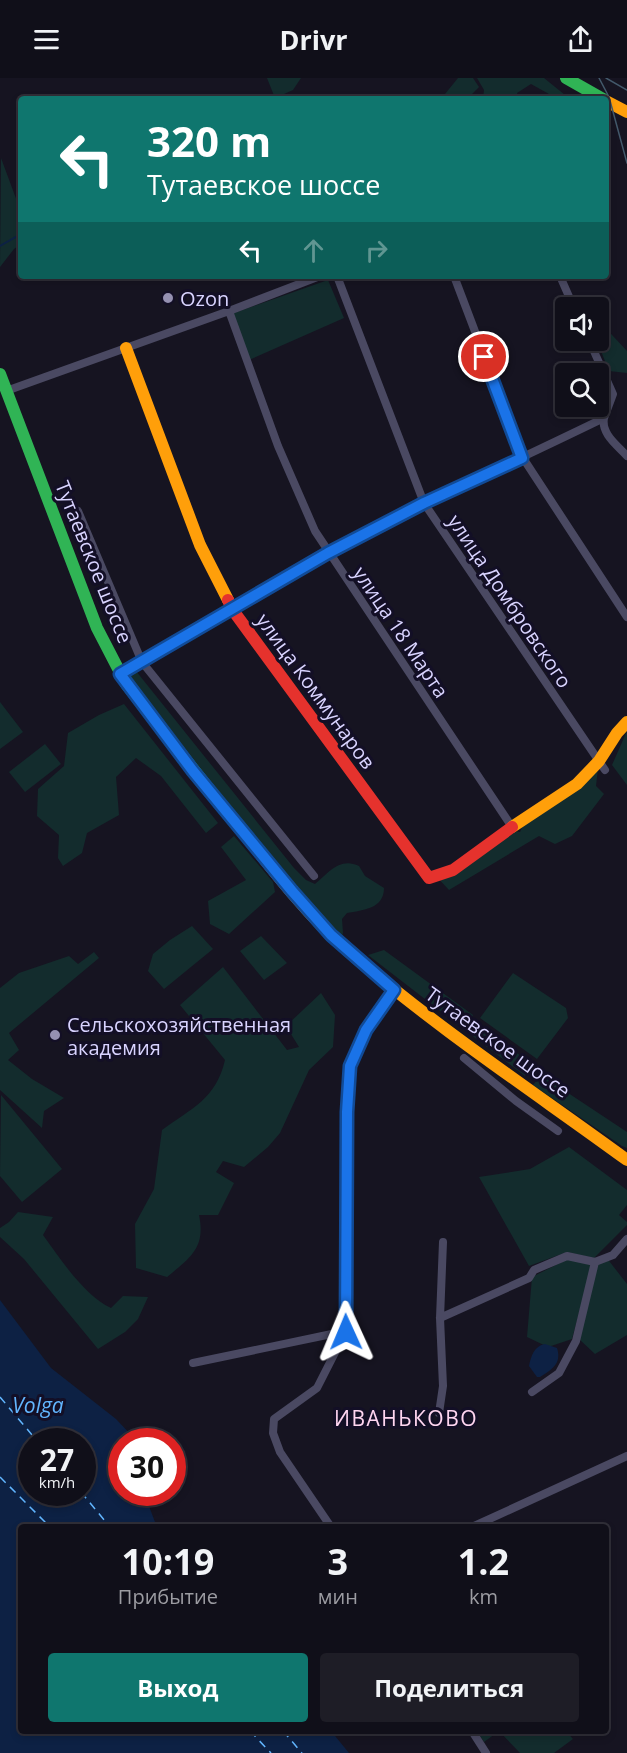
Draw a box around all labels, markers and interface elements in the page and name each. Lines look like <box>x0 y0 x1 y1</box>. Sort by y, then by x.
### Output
text: Drivr <box>279 21 348 58</box>
icon: menu <box>30 23 63 56</box>
icon: share <box>564 23 597 56</box>
text: 320 m <box>147 112 271 169</box>
icon: left <box>48 120 126 198</box>
text: Тутаевское шоссе <box>147 166 380 203</box>
icon: left <box>234 234 267 267</box>
icon: ahead <box>297 234 330 267</box>
icon: right <box>360 234 393 267</box>
place label: Ozon <box>180 285 229 312</box>
marker: Ozon <box>161 291 175 305</box>
map controls <box>555 297 609 417</box>
button: sound <box>555 297 609 351</box>
pin <box>458 331 509 382</box>
icon: arrive <box>467 340 500 373</box>
button: search <box>555 363 609 417</box>
street label: Тутаевское шоссе <box>49 477 139 647</box>
street label: улица Домбровского <box>442 509 578 693</box>
street label: улица 18 Марта <box>347 561 455 703</box>
street label: улица Коммунаров <box>250 608 382 774</box>
street label: Тутаевское шоссе <box>420 980 576 1104</box>
place label: Сельскохозяйственная академия <box>67 1011 291 1061</box>
marker: Сельскохозяйственная академия <box>48 1028 62 1042</box>
position arrow <box>314 1300 378 1364</box>
water label: Volga <box>12 1391 64 1419</box>
district label: ИВАНЬКОВО <box>334 1404 478 1432</box>
speed limit sign: 30 <box>108 1428 186 1506</box>
text: 27 <box>40 1439 74 1480</box>
text: km/h <box>39 1472 75 1492</box>
text: 10:19 <box>122 1537 214 1586</box>
text: 3 <box>328 1537 348 1586</box>
text: 1.2 <box>458 1537 509 1586</box>
text: Прибытие <box>118 1583 218 1610</box>
text: мин <box>318 1583 358 1610</box>
text: km <box>469 1583 498 1610</box>
button: Выход <box>48 1653 308 1722</box>
button: Поделиться <box>320 1653 579 1722</box>

